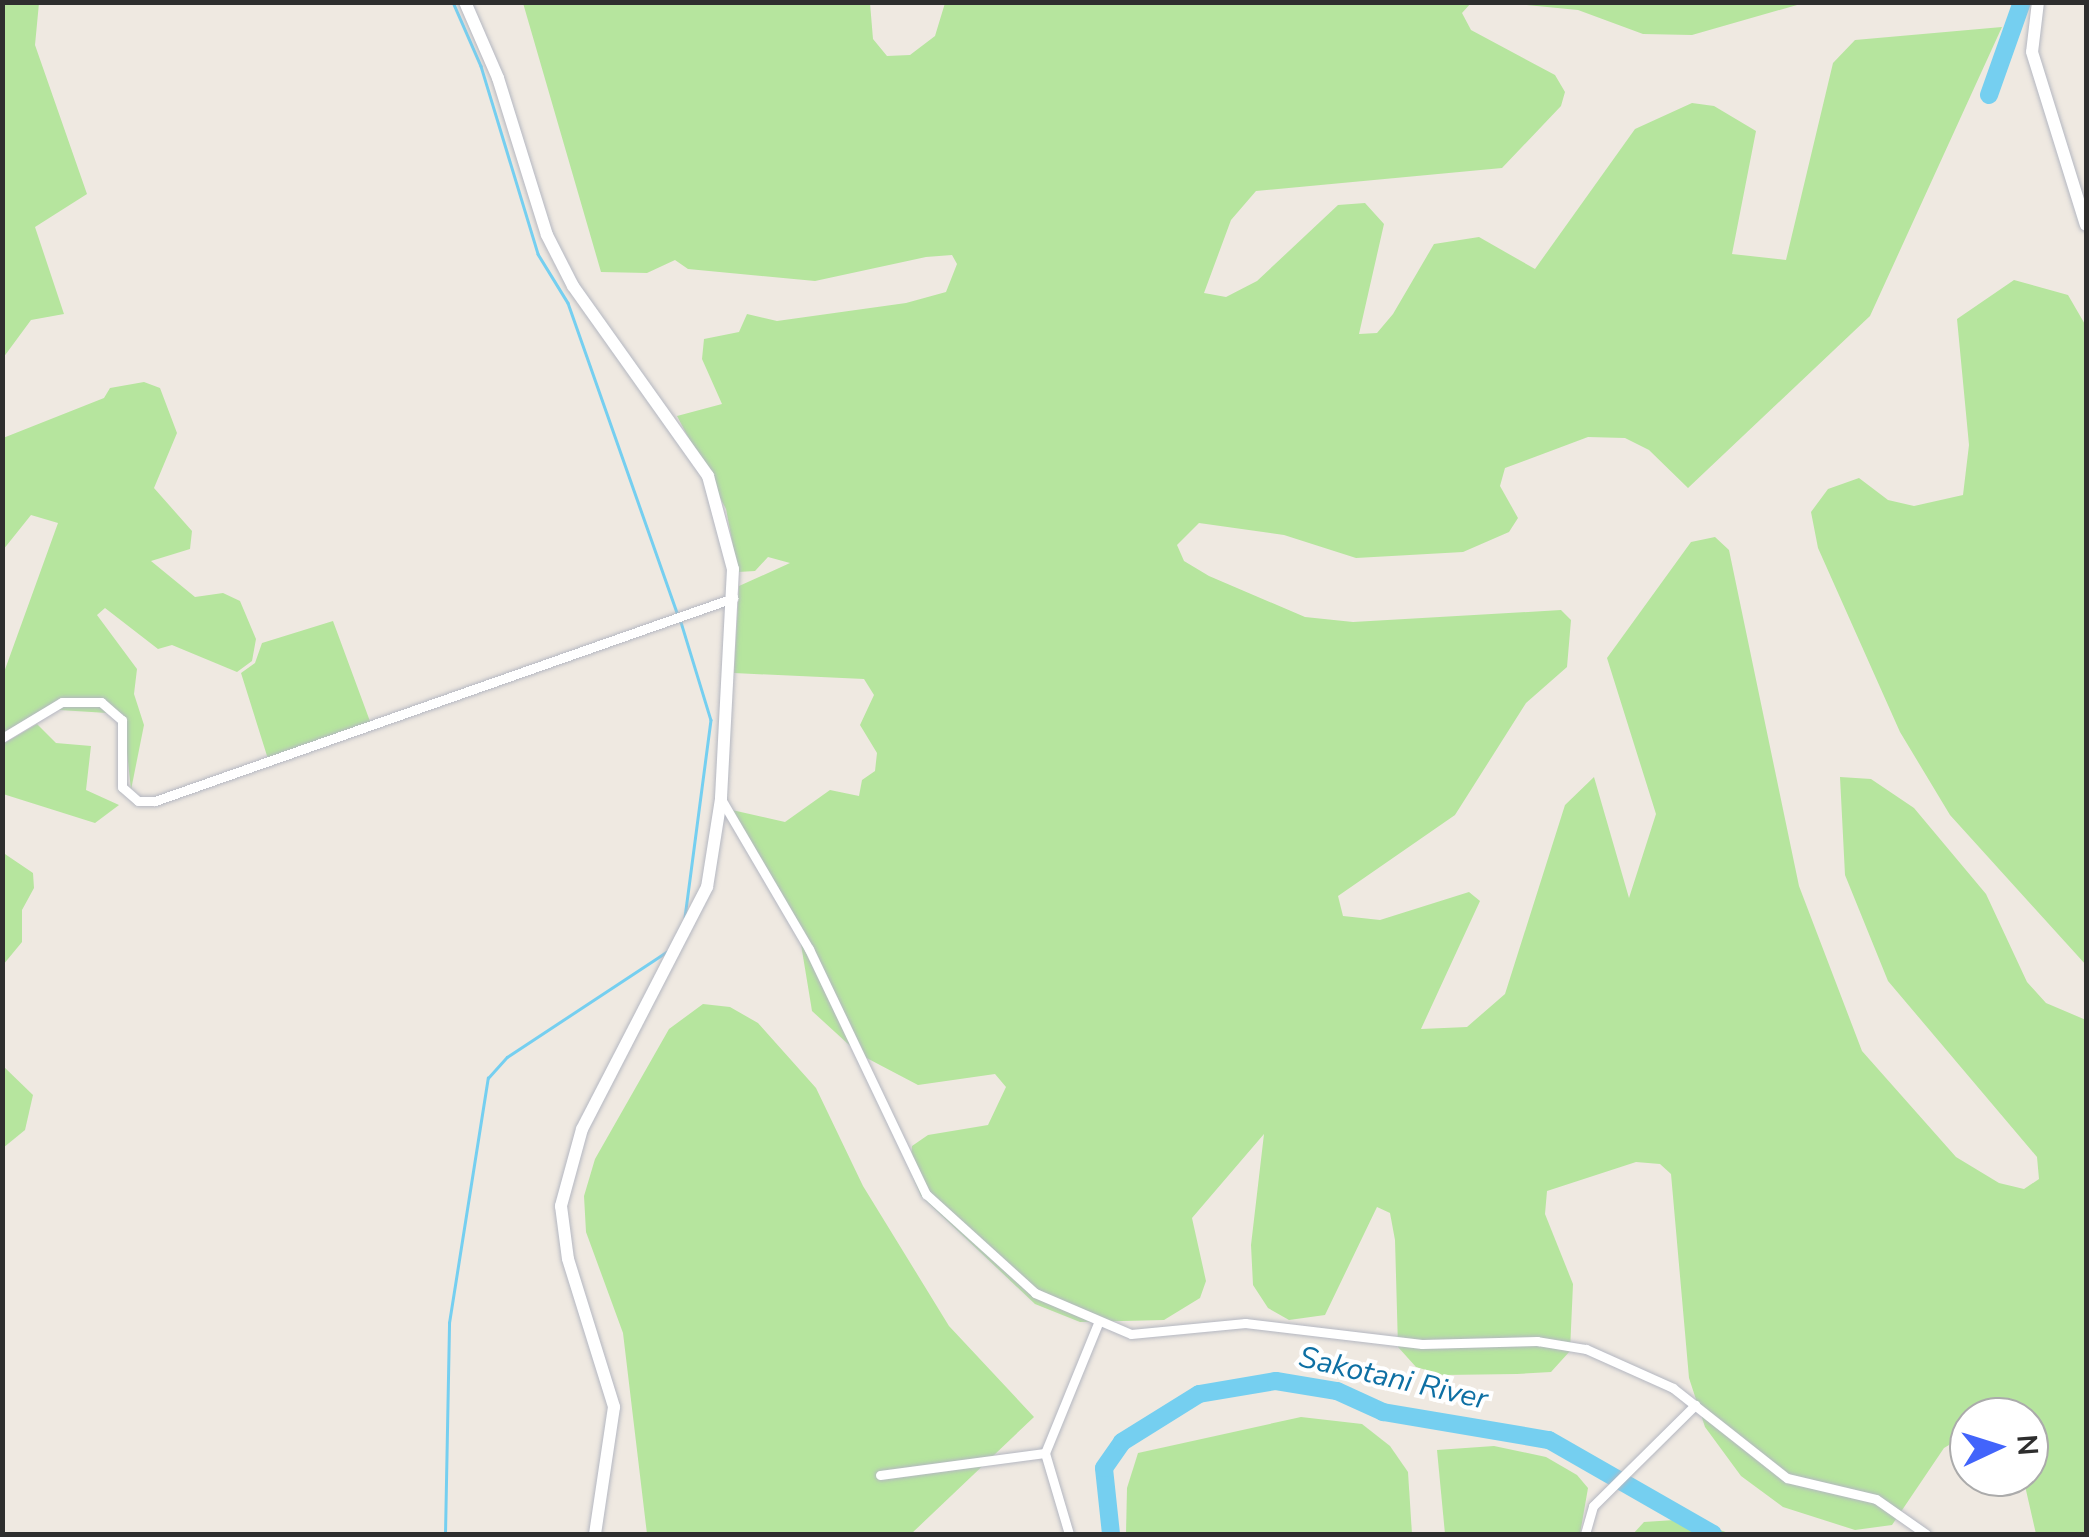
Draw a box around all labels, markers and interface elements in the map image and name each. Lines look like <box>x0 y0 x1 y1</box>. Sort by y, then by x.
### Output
water label: Sakotani River <box>1295 1340 1491 1418</box>
north arrow <box>1949 1397 2049 1497</box>
text: N <box>2007 1433 2047 1457</box>

